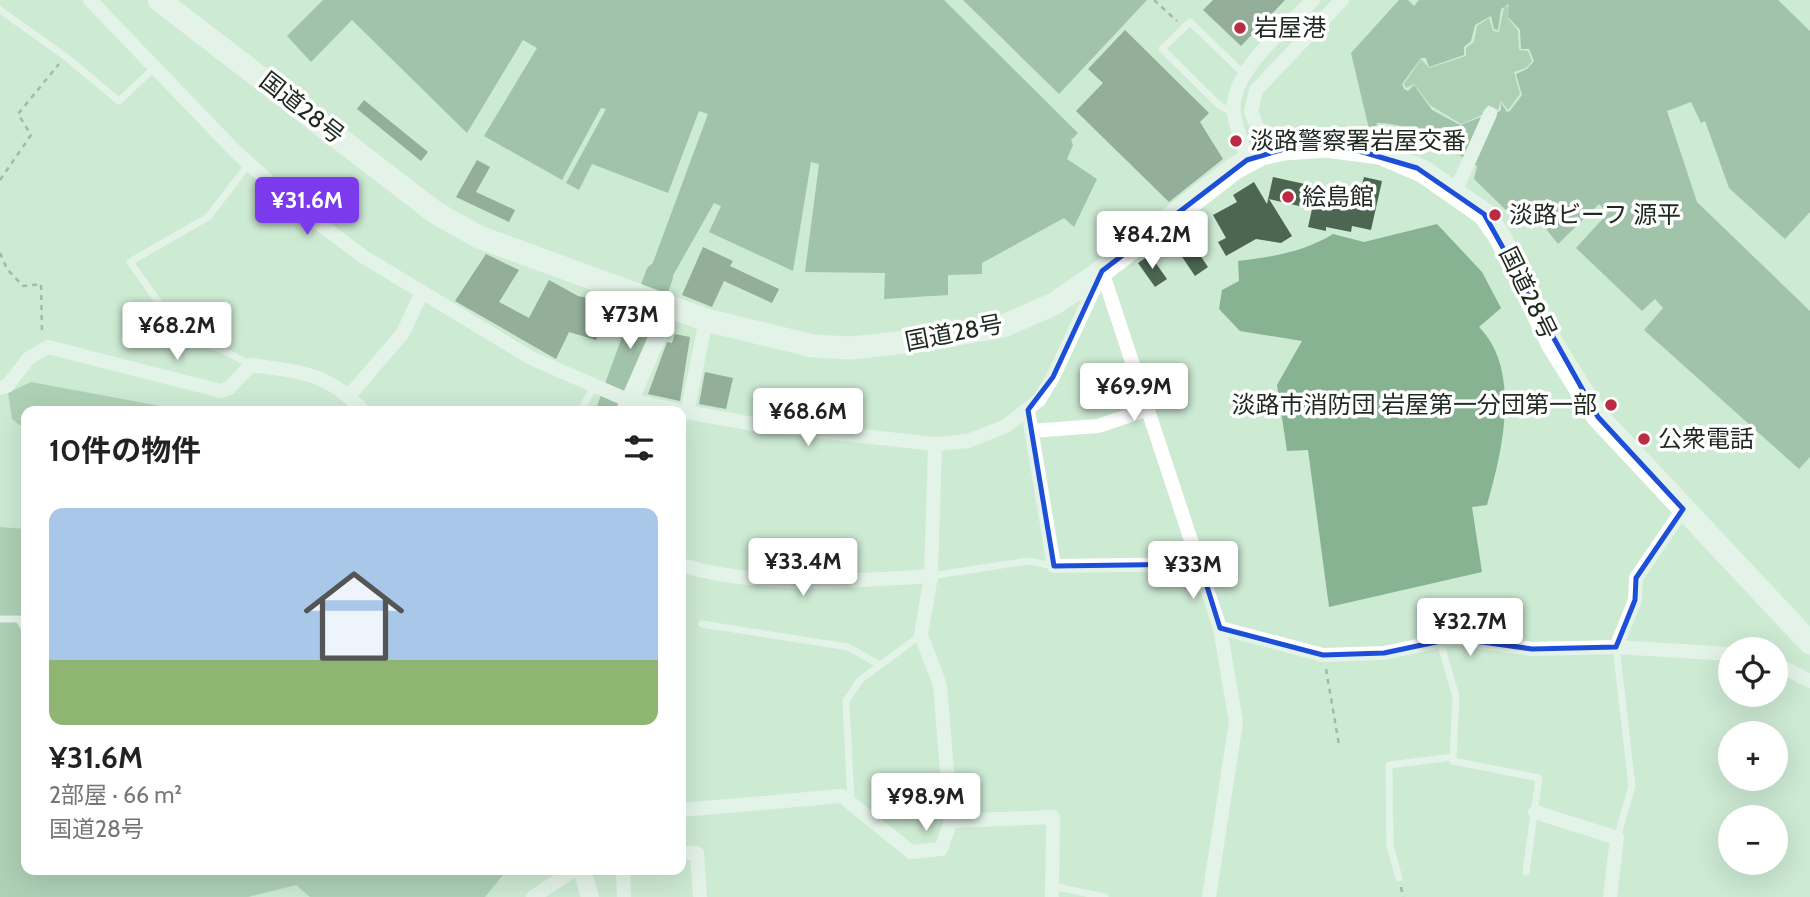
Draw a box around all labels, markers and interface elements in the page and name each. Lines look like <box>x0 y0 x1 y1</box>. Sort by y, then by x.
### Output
place label: 岩屋港 <box>1254 13 1326 42</box>
marker: 岩屋港 <box>1232 20 1248 36</box>
street label: 国道28号 <box>254 66 350 150</box>
place label: 淡路警察署岩屋交番 <box>1250 126 1466 155</box>
marker: 淡路警察署岩屋交番 <box>1228 133 1244 149</box>
pin: ¥31.6M <box>250 177 364 237</box>
place label: 絵島館 <box>1302 182 1374 211</box>
text: ¥31.6M <box>271 186 343 214</box>
marker: 絵島館 <box>1280 189 1296 205</box>
place label: 淡路ビーフ 源平 <box>1509 200 1681 229</box>
marker: 淡路ビーフ 源平 <box>1487 207 1503 223</box>
pin: ¥84.2M <box>1095 212 1209 271</box>
text: ¥84.2M <box>1113 220 1191 248</box>
street label: 国道28号 <box>1494 242 1563 344</box>
pin: ¥73M <box>589 292 671 351</box>
text: ¥73M <box>601 300 659 328</box>
pin: ¥68.2M <box>120 302 234 362</box>
street label: 国道28号 <box>902 309 1005 356</box>
text: ¥68.2M <box>138 311 216 339</box>
pin: ¥69.9M <box>1077 364 1191 423</box>
text: ¥69.9M <box>1096 372 1172 400</box>
pin: ¥68.6M <box>751 388 865 448</box>
place label: 淡路市消防団 岩屋第一分団第一部 <box>1232 390 1597 419</box>
text: ¥68.6M <box>769 397 847 425</box>
marker: 淡路市消防団 岩屋第一分団第一部 <box>1603 397 1619 413</box>
place label: 公衆電話 <box>1658 424 1754 453</box>
icon: filters <box>620 429 658 467</box>
marker: 公衆電話 <box>1636 431 1652 447</box>
text: 10件の物件 <box>49 432 201 469</box>
pin: ¥33.4M <box>746 538 860 598</box>
pin: ¥33M <box>1152 542 1234 601</box>
text: ¥33.4M <box>764 547 842 575</box>
text: ¥33M <box>1164 550 1222 578</box>
icon: home <box>291 553 417 679</box>
pin: ¥32.7M <box>1413 598 1527 658</box>
text: ¥32.7M <box>1433 607 1507 635</box>
map controls <box>1718 637 1788 875</box>
button: locate <box>1718 637 1788 707</box>
button: + <box>1718 721 1788 791</box>
text: ¥31.6M <box>49 739 143 776</box>
pin: ¥98.9M <box>869 774 983 833</box>
text: 2部屋 · 66 m² <box>49 781 182 809</box>
text: ¥98.9M <box>887 782 965 810</box>
button: − <box>1718 805 1788 875</box>
text: 国道28号 <box>49 815 144 843</box>

